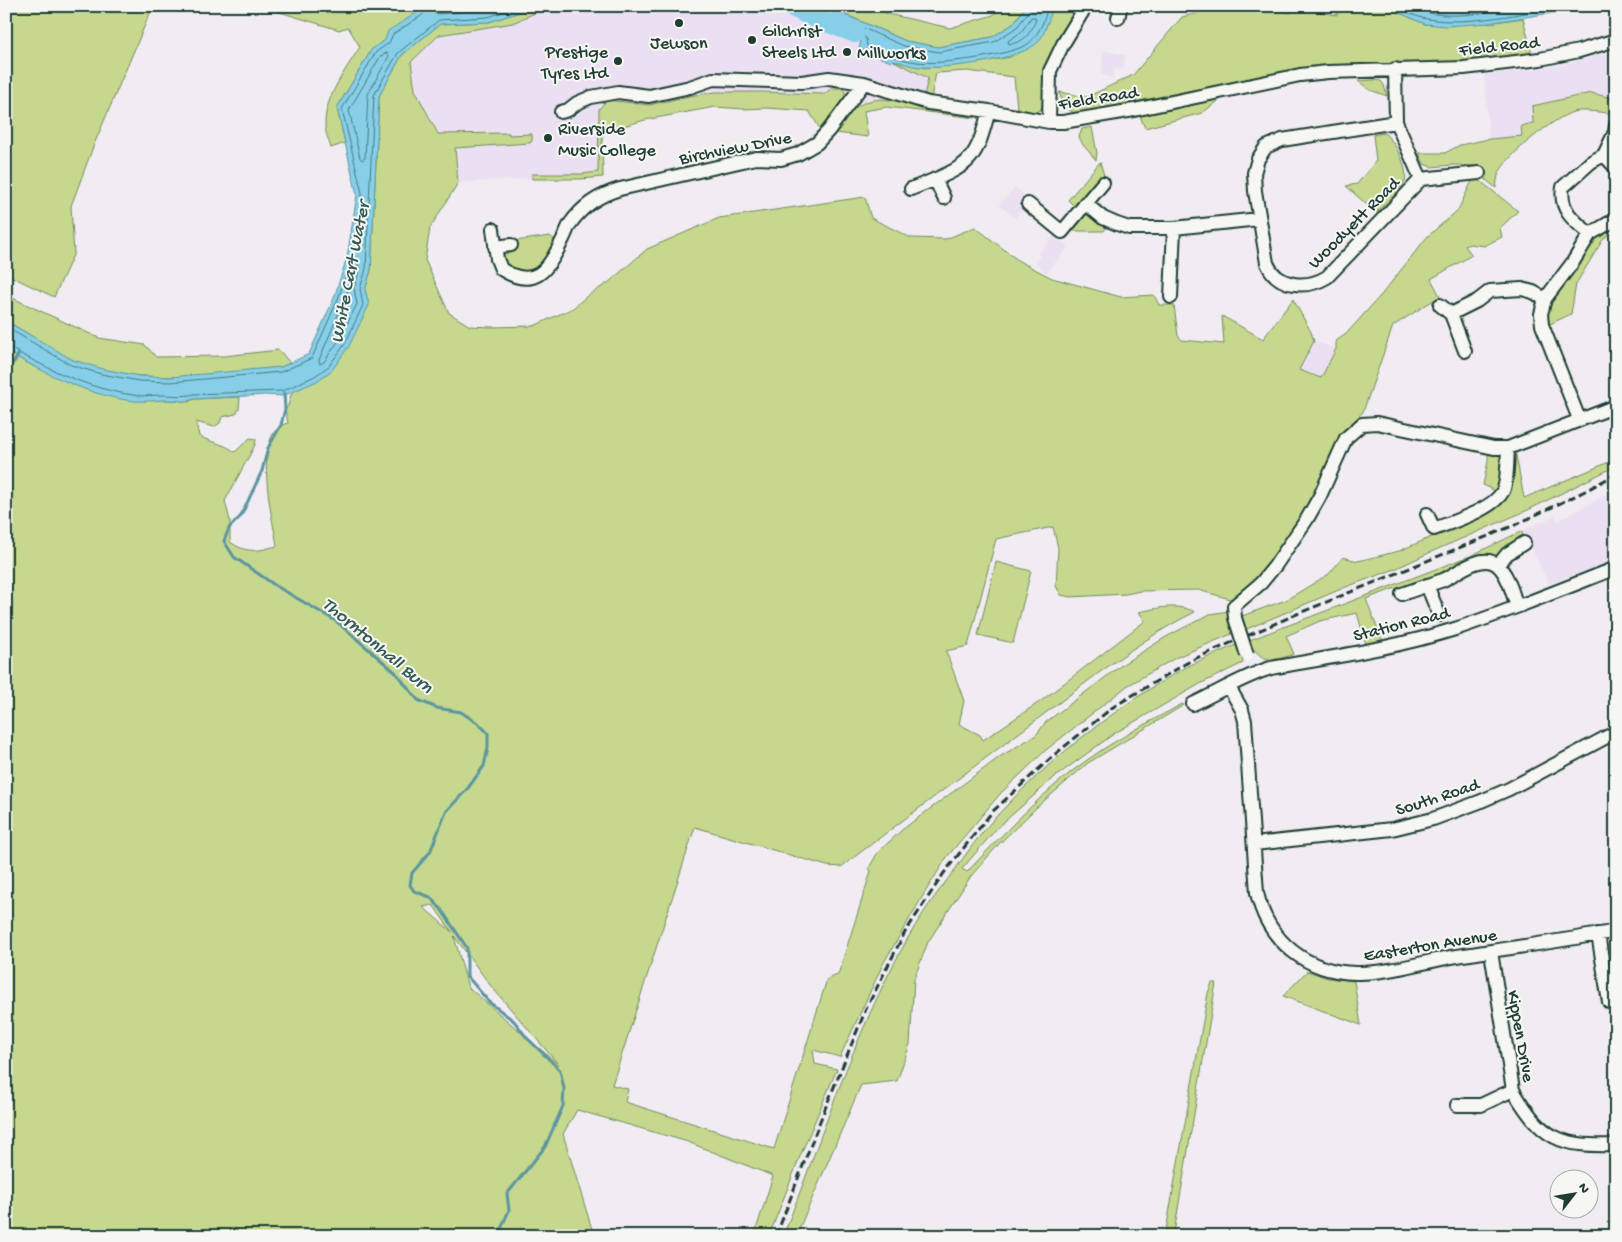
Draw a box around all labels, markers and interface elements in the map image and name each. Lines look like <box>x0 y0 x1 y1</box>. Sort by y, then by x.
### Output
marker: Jewson <box>673 17 685 29</box>
place label: Gilchrist Steels Ltd <box>762 22 837 64</box>
street label: Field Road <box>1457 33 1542 62</box>
place label: Jewson <box>650 34 708 55</box>
marker: Gilchrist Steels Ltd <box>746 34 758 46</box>
place label: Prestige Tyres Ltd <box>540 43 609 85</box>
place label: Millworks <box>857 44 927 65</box>
marker: Millworks <box>841 46 853 58</box>
marker: Prestige Tyres Ltd <box>612 55 624 67</box>
street label: Field Road <box>1056 83 1141 116</box>
place label: Riverside Music College <box>558 120 656 162</box>
street label: Birchview Drive <box>677 128 794 171</box>
marker: Riverside Music College <box>542 132 554 144</box>
street label: Woodyett Road <box>1305 173 1406 274</box>
water label: White Cart Water <box>326 196 377 345</box>
water label: Thorntonhall Burn <box>317 594 438 700</box>
street label: Station Road <box>1351 603 1453 648</box>
street label: South Road <box>1393 775 1484 822</box>
street label: Easterton Avenue <box>1362 925 1499 967</box>
street label: Kippen Drive <box>1501 989 1538 1085</box>
north arrow <box>1550 1170 1600 1220</box>
text: N <box>1573 1180 1593 1197</box>

